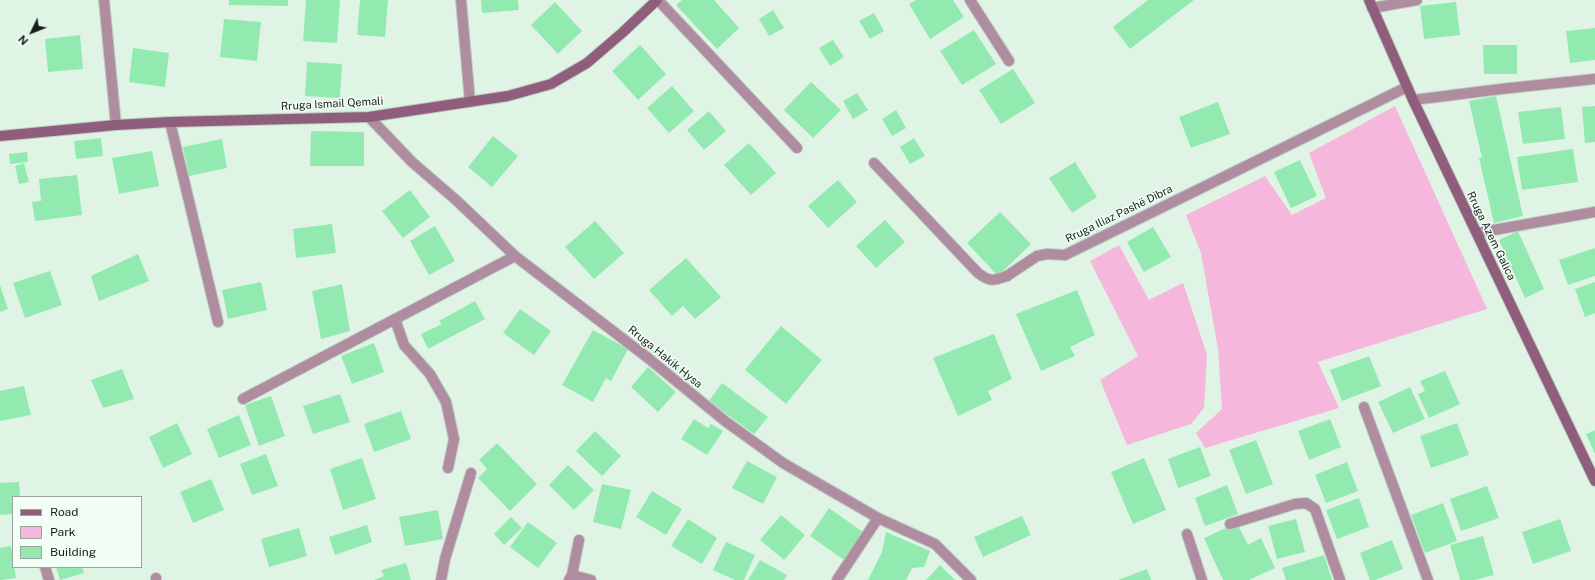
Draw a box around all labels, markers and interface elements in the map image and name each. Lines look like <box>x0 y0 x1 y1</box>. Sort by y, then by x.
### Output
north arrow <box>12 12 52 52</box>
text: N <box>16 33 31 47</box>
street label: Rruga Ismail Qemali <box>280 95 384 113</box>
street label: Rruga Iliaz Pashë Dibra <box>1063 182 1175 246</box>
street label: Rruga Azem Galica <box>1464 189 1518 283</box>
street label: Rruga Hakik Hysa <box>625 323 705 391</box>
legend <box>12 496 142 568</box>
text: Road <box>50 505 78 519</box>
text: Park <box>50 525 76 539</box>
text: Building <box>50 545 96 559</box>

